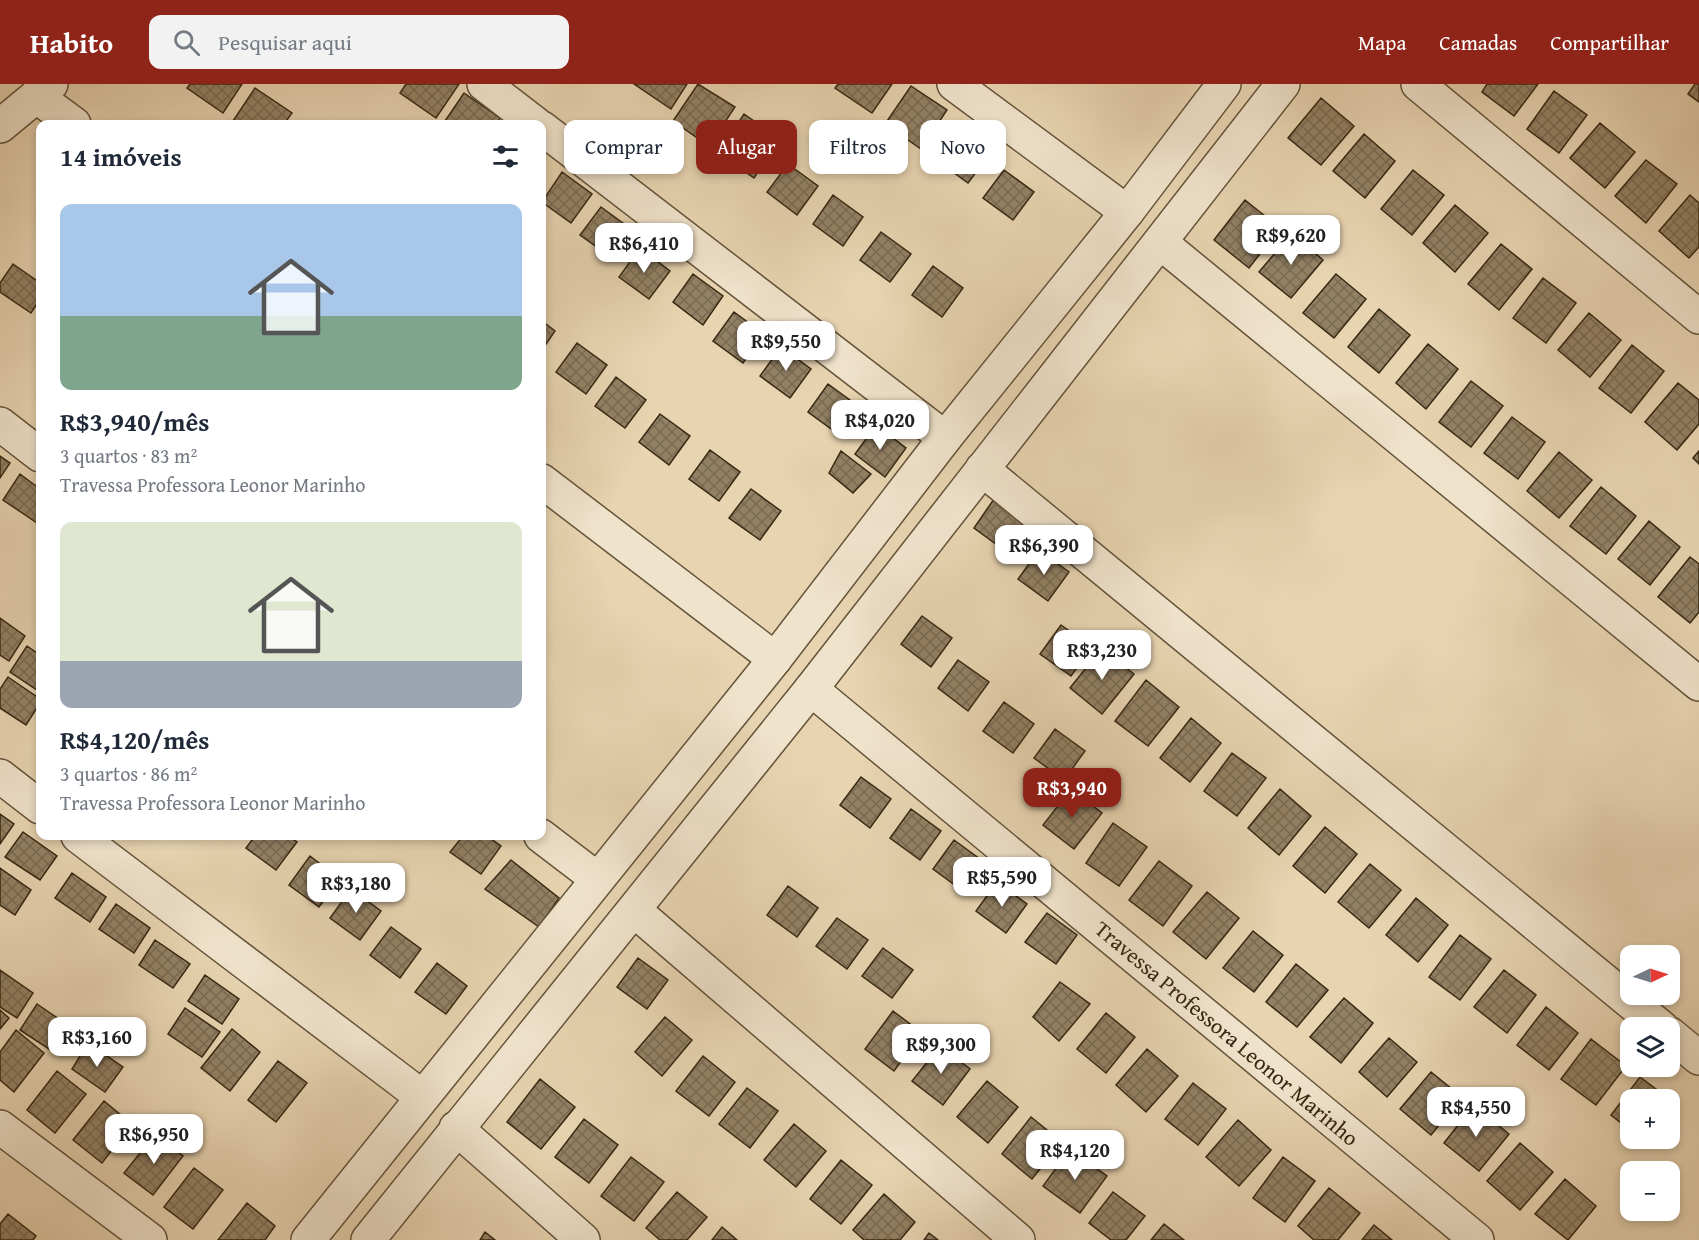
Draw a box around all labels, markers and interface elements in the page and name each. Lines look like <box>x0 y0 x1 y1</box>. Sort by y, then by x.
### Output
search box <box>149 15 569 69</box>
text: Habito <box>30 22 113 63</box>
icon: search <box>170 26 203 59</box>
text: Pesquisar aqui <box>218 26 352 58</box>
text: Mapa <box>1358 27 1406 58</box>
text: Camadas <box>1439 27 1517 58</box>
text: Compartilhar <box>1550 27 1669 58</box>
chip: Comprar <box>564 120 684 174</box>
chip: Alugar <box>696 120 797 174</box>
chip: Filtros <box>809 120 908 174</box>
chip: Novo <box>920 120 1006 174</box>
text: 14 imóveis <box>60 137 182 176</box>
icon: filters <box>489 140 522 173</box>
pin: R$9,620 <box>1236 215 1346 266</box>
text: R$9,620 <box>1256 220 1326 249</box>
pin: R$6,410 <box>589 223 699 274</box>
text: R$6,410 <box>609 228 679 257</box>
icon: home <box>237 243 345 351</box>
pin: R$9,550 <box>731 321 841 372</box>
text: R$9,550 <box>751 326 821 355</box>
pin: R$4,020 <box>825 400 935 451</box>
text: R$3,940/mês <box>60 402 209 441</box>
text: R$4,020 <box>845 405 915 434</box>
text: 3 quartos · 83 m² <box>60 441 197 470</box>
text: Travessa Professora Leonor Marinho <box>60 470 366 499</box>
pin: R$6,390 <box>989 525 1099 576</box>
text: R$6,390 <box>1009 530 1079 559</box>
icon: home <box>237 561 345 669</box>
pin: R$3,230 <box>1047 630 1157 681</box>
text: R$3,230 <box>1067 635 1137 664</box>
text: R$4,120/mês <box>60 720 209 759</box>
text: 3 quartos · 86 m² <box>60 759 197 788</box>
pin: R$3,940 <box>1017 768 1127 819</box>
text: R$3,940 <box>1037 773 1107 802</box>
text: Travessa Professora Leonor Marinho <box>60 788 366 817</box>
pin: R$5,590 <box>947 857 1057 908</box>
text: R$5,590 <box>967 862 1037 891</box>
pin: R$3,180 <box>301 863 411 914</box>
text: R$3,180 <box>321 868 391 897</box>
street label: Travessa Professora Leonor Marinho <box>1088 913 1366 1153</box>
north arrow <box>1620 945 1680 1005</box>
map controls <box>1620 945 1680 1221</box>
pin: R$3,160 <box>42 1017 152 1068</box>
button: layers <box>1620 1017 1680 1077</box>
text: R$3,160 <box>62 1022 132 1051</box>
pin: R$9,300 <box>886 1024 996 1075</box>
text: R$9,300 <box>906 1029 976 1058</box>
pin: R$4,550 <box>1421 1087 1531 1138</box>
button: + <box>1620 1089 1680 1149</box>
text: R$4,550 <box>1441 1092 1511 1121</box>
pin: R$6,950 <box>99 1114 209 1165</box>
text: R$6,950 <box>119 1119 189 1148</box>
pin: R$4,120 <box>1020 1130 1130 1181</box>
text: R$4,120 <box>1040 1135 1110 1164</box>
button: − <box>1620 1161 1680 1221</box>

